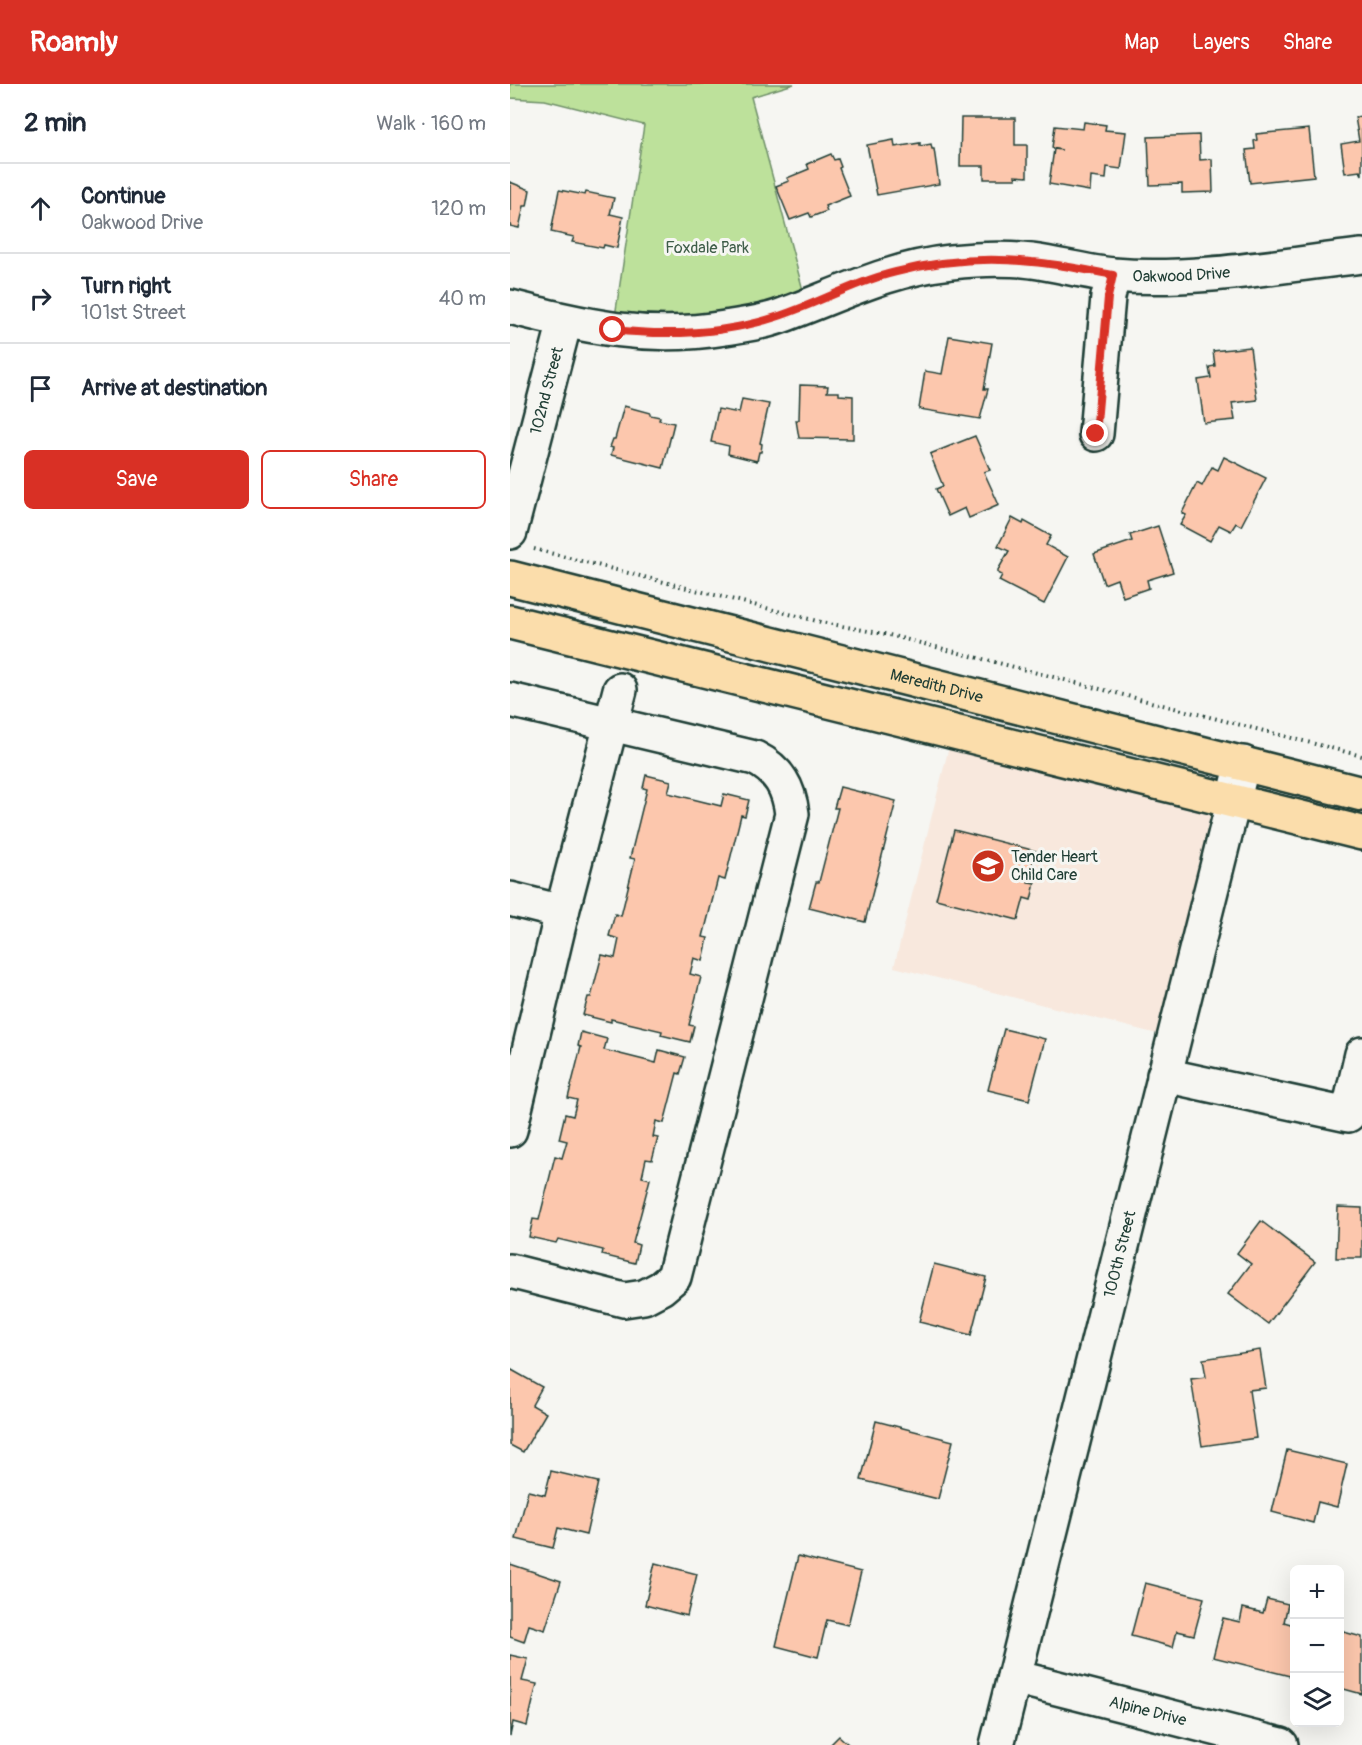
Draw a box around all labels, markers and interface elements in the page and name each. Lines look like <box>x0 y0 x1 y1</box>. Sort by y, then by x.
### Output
text: Roamly <box>30 25 118 60</box>
text: Map <box>1124 29 1159 56</box>
text: Layers <box>1192 29 1250 56</box>
text: Share <box>1283 29 1332 56</box>
text: 2 min <box>24 107 86 139</box>
text: Walk · 160 m <box>376 111 486 136</box>
text: Continue <box>81 182 165 210</box>
icon: ahead <box>24 192 57 225</box>
text: 120 m <box>431 196 486 221</box>
text: Oakwood Drive <box>81 210 203 235</box>
park label: Foxdale Park <box>665 238 749 258</box>
street label: Oakwood Drive <box>1132 262 1231 287</box>
text: Turn right <box>81 272 171 300</box>
icon: right <box>24 282 57 315</box>
text: 40 m <box>439 286 486 311</box>
text: 101st Street <box>81 300 186 325</box>
route start <box>599 316 625 342</box>
street label: 102nd Street <box>526 344 568 437</box>
icon: arrive <box>24 372 57 405</box>
text: Arrive at destination <box>81 374 267 402</box>
route end <box>1082 420 1108 446</box>
button: Save <box>24 450 249 509</box>
button: Share <box>261 450 486 509</box>
street label: Meredith Drive <box>888 665 985 708</box>
place label: Tender Heart Child Care <box>1011 847 1098 885</box>
school or university icon: Tender Heart Child Care <box>970 848 1006 884</box>
street label: 100th Street <box>1099 1208 1141 1300</box>
map controls <box>1290 1565 1344 1727</box>
button: + <box>1290 1565 1344 1619</box>
button: − <box>1290 1619 1344 1673</box>
button: layers <box>1290 1673 1344 1727</box>
street label: Alpine Drive <box>1107 1692 1189 1731</box>

